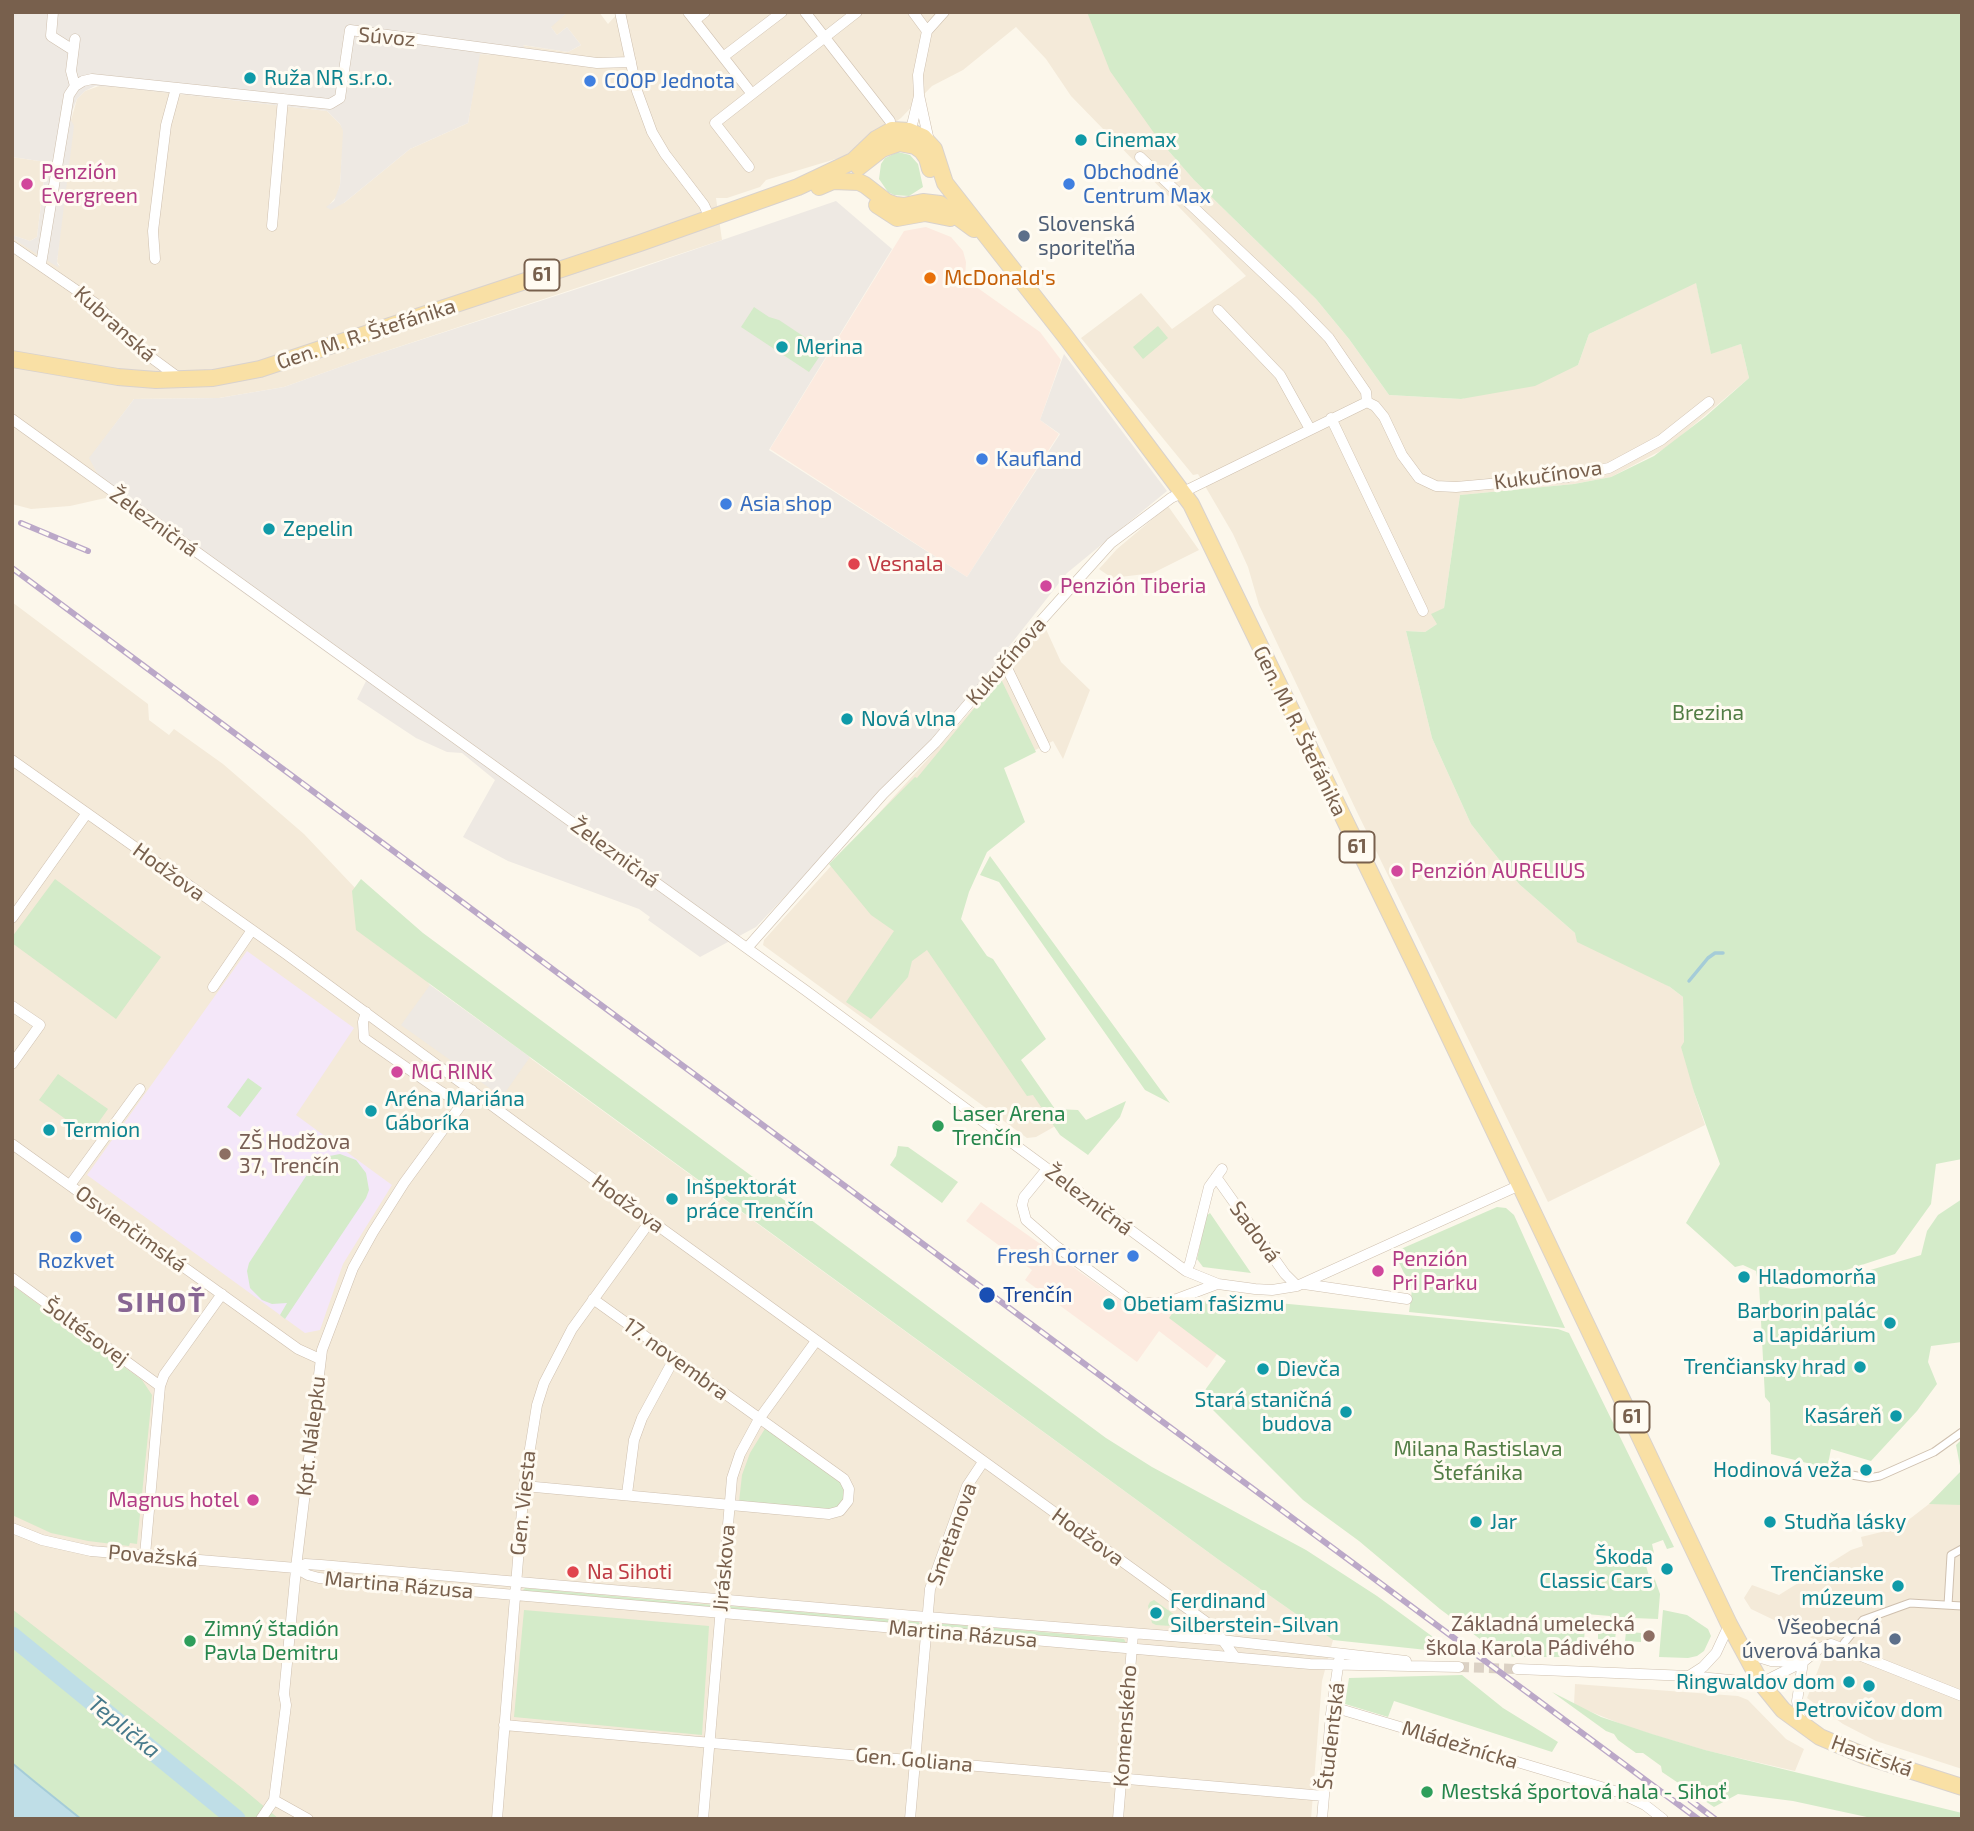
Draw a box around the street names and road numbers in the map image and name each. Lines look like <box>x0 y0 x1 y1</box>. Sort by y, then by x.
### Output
street label: Súvoz <box>357 22 417 52</box>
road number: 61 <box>524 260 560 290</box>
street label: Kubranská <box>69 281 161 367</box>
street label: Gen. M. R. Štefánika <box>273 293 459 375</box>
street label: Kukučínova <box>1492 455 1604 495</box>
street label: Železničná <box>105 482 203 562</box>
street label: Kukučínova <box>961 612 1051 710</box>
street label: Gen. M. R. Štefánika <box>1248 642 1352 820</box>
street label: Železničná <box>566 813 664 893</box>
road number: 61 <box>1340 832 1374 862</box>
street label: Hodžova <box>128 837 210 907</box>
street label: Železničná <box>1040 1159 1138 1241</box>
street label: Hodžova <box>587 1169 669 1239</box>
street label: Osvienčimská <box>71 1180 191 1278</box>
street label: Sadová <box>1224 1196 1286 1268</box>
street label: Šoltésovej <box>39 1293 133 1371</box>
street label: 17. novembra <box>618 1312 734 1406</box>
street label: Kpt. Nálepku <box>291 1375 331 1497</box>
road number: 61 <box>1614 1401 1650 1432</box>
street label: Gen. Viesta <box>505 1449 541 1557</box>
street label: Smetanova <box>922 1479 982 1589</box>
street label: Hodžova <box>1047 1502 1129 1572</box>
street label: Jiráskova <box>708 1523 740 1613</box>
street label: Považská <box>107 1540 199 1572</box>
street label: Martina Rázusa <box>323 1566 475 1604</box>
street label: Martina Rázusa <box>887 1615 1039 1653</box>
street label: Komenského <box>1108 1664 1142 1788</box>
street label: Študentská <box>1312 1681 1350 1791</box>
street label: Mládežnícka <box>1399 1715 1521 1775</box>
street label: Hasičská <box>1828 1730 1916 1782</box>
street label: Gen. Goliana <box>854 1742 974 1778</box>

